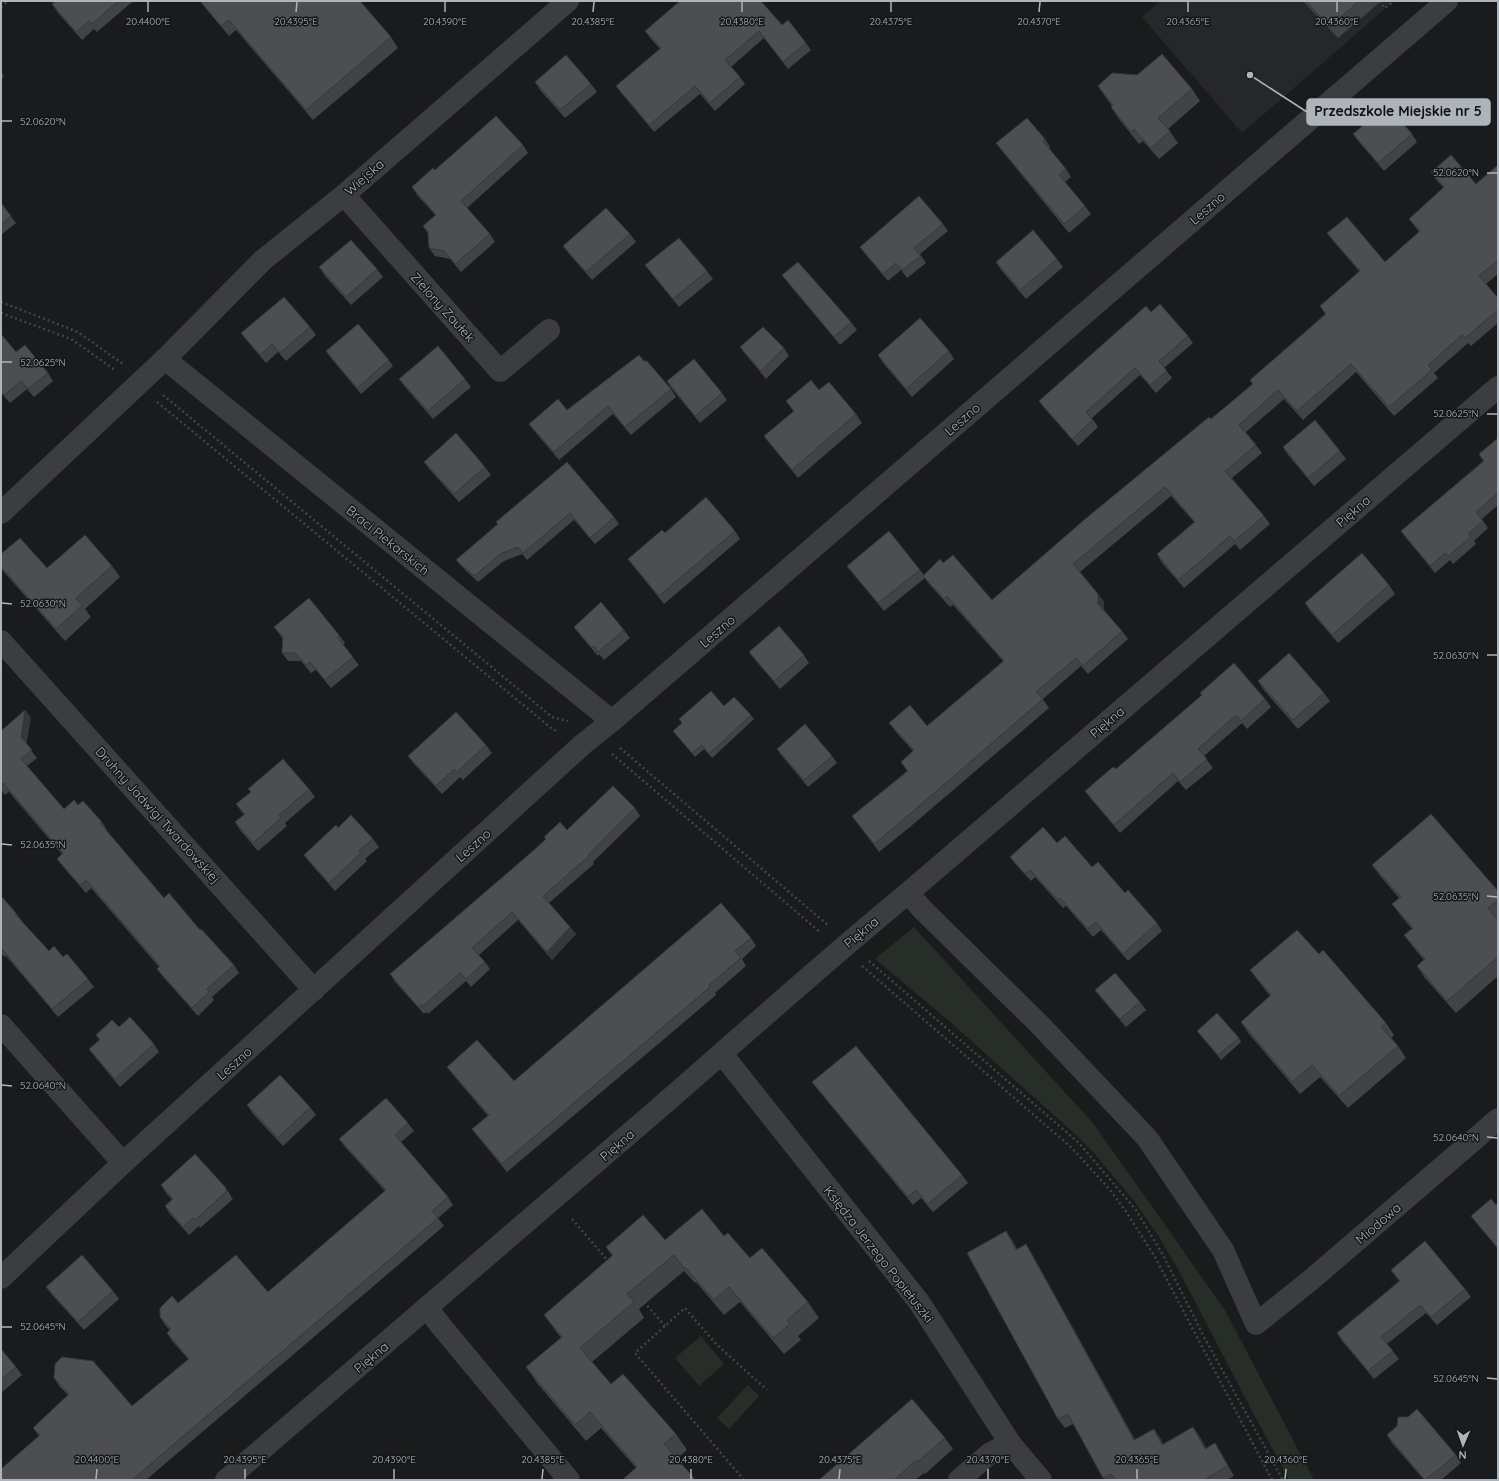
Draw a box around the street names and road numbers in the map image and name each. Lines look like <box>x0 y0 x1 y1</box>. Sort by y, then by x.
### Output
street label: Wiejska <box>341 156 387 198</box>
street label: Leszno <box>1186 188 1228 228</box>
street label: Zielony Zaułek <box>407 269 479 345</box>
street label: Leszno <box>941 399 983 439</box>
street label: Piękna <box>1333 492 1373 530</box>
street label: Braci Piekarskich <box>343 502 433 578</box>
street label: Leszno <box>696 611 738 651</box>
street label: Piękna <box>1087 703 1127 741</box>
street label: Druhny Jadwigi Twardowskiej <box>92 743 224 887</box>
street label: Leszno <box>452 825 494 865</box>
street label: Piękna <box>840 913 882 951</box>
street label: Leszno <box>213 1043 255 1083</box>
street label: Piękna <box>597 1126 637 1164</box>
street label: Księdza Jerzego Popiełuszki <box>821 1183 937 1325</box>
street label: Miodowa <box>1352 1199 1404 1247</box>
street label: Piękna <box>350 1338 392 1376</box>

